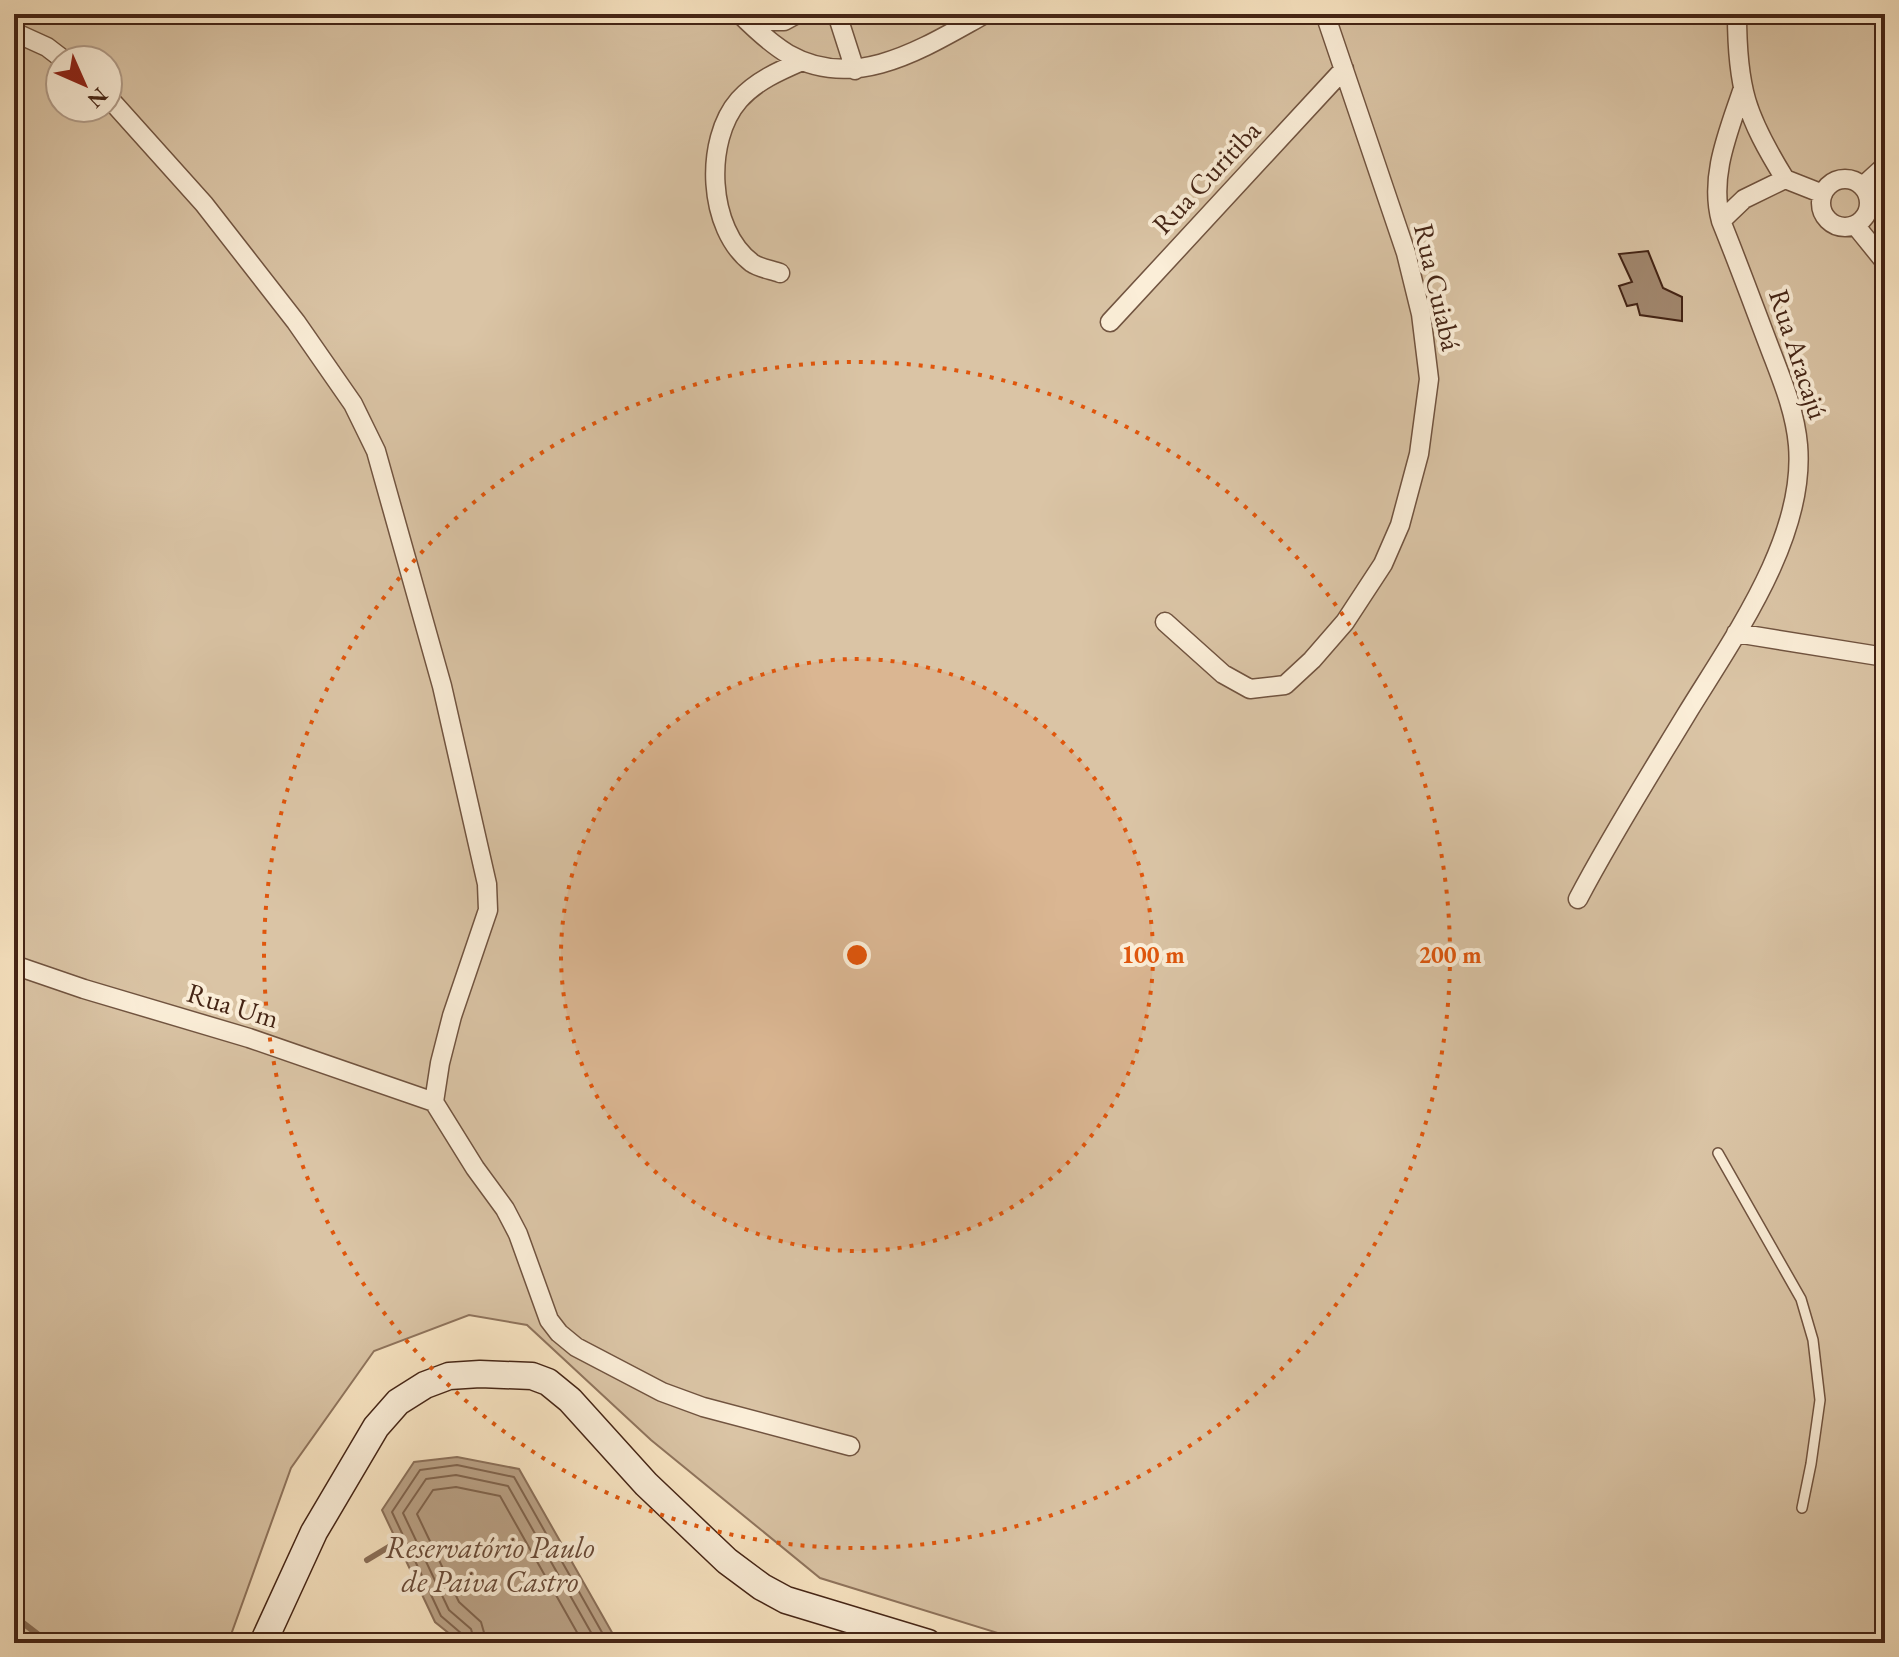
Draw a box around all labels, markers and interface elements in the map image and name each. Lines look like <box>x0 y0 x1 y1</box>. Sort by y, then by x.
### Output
north arrow <box>44 44 124 124</box>
text: N <box>81 81 114 114</box>
street label: Rua Curitiba <box>1144 112 1268 242</box>
street label: Rua Cuiabá <box>1406 220 1470 355</box>
street label: Rua Aracajú <box>1761 285 1837 424</box>
text: 100 m <box>1121 939 1185 970</box>
text: 200 m <box>1418 939 1482 970</box>
centre of rings <box>843 941 871 969</box>
street label: Rua Um <box>183 974 283 1036</box>
water label: Reservatório Paulo de Paiva Castro <box>385 1528 595 1601</box>

